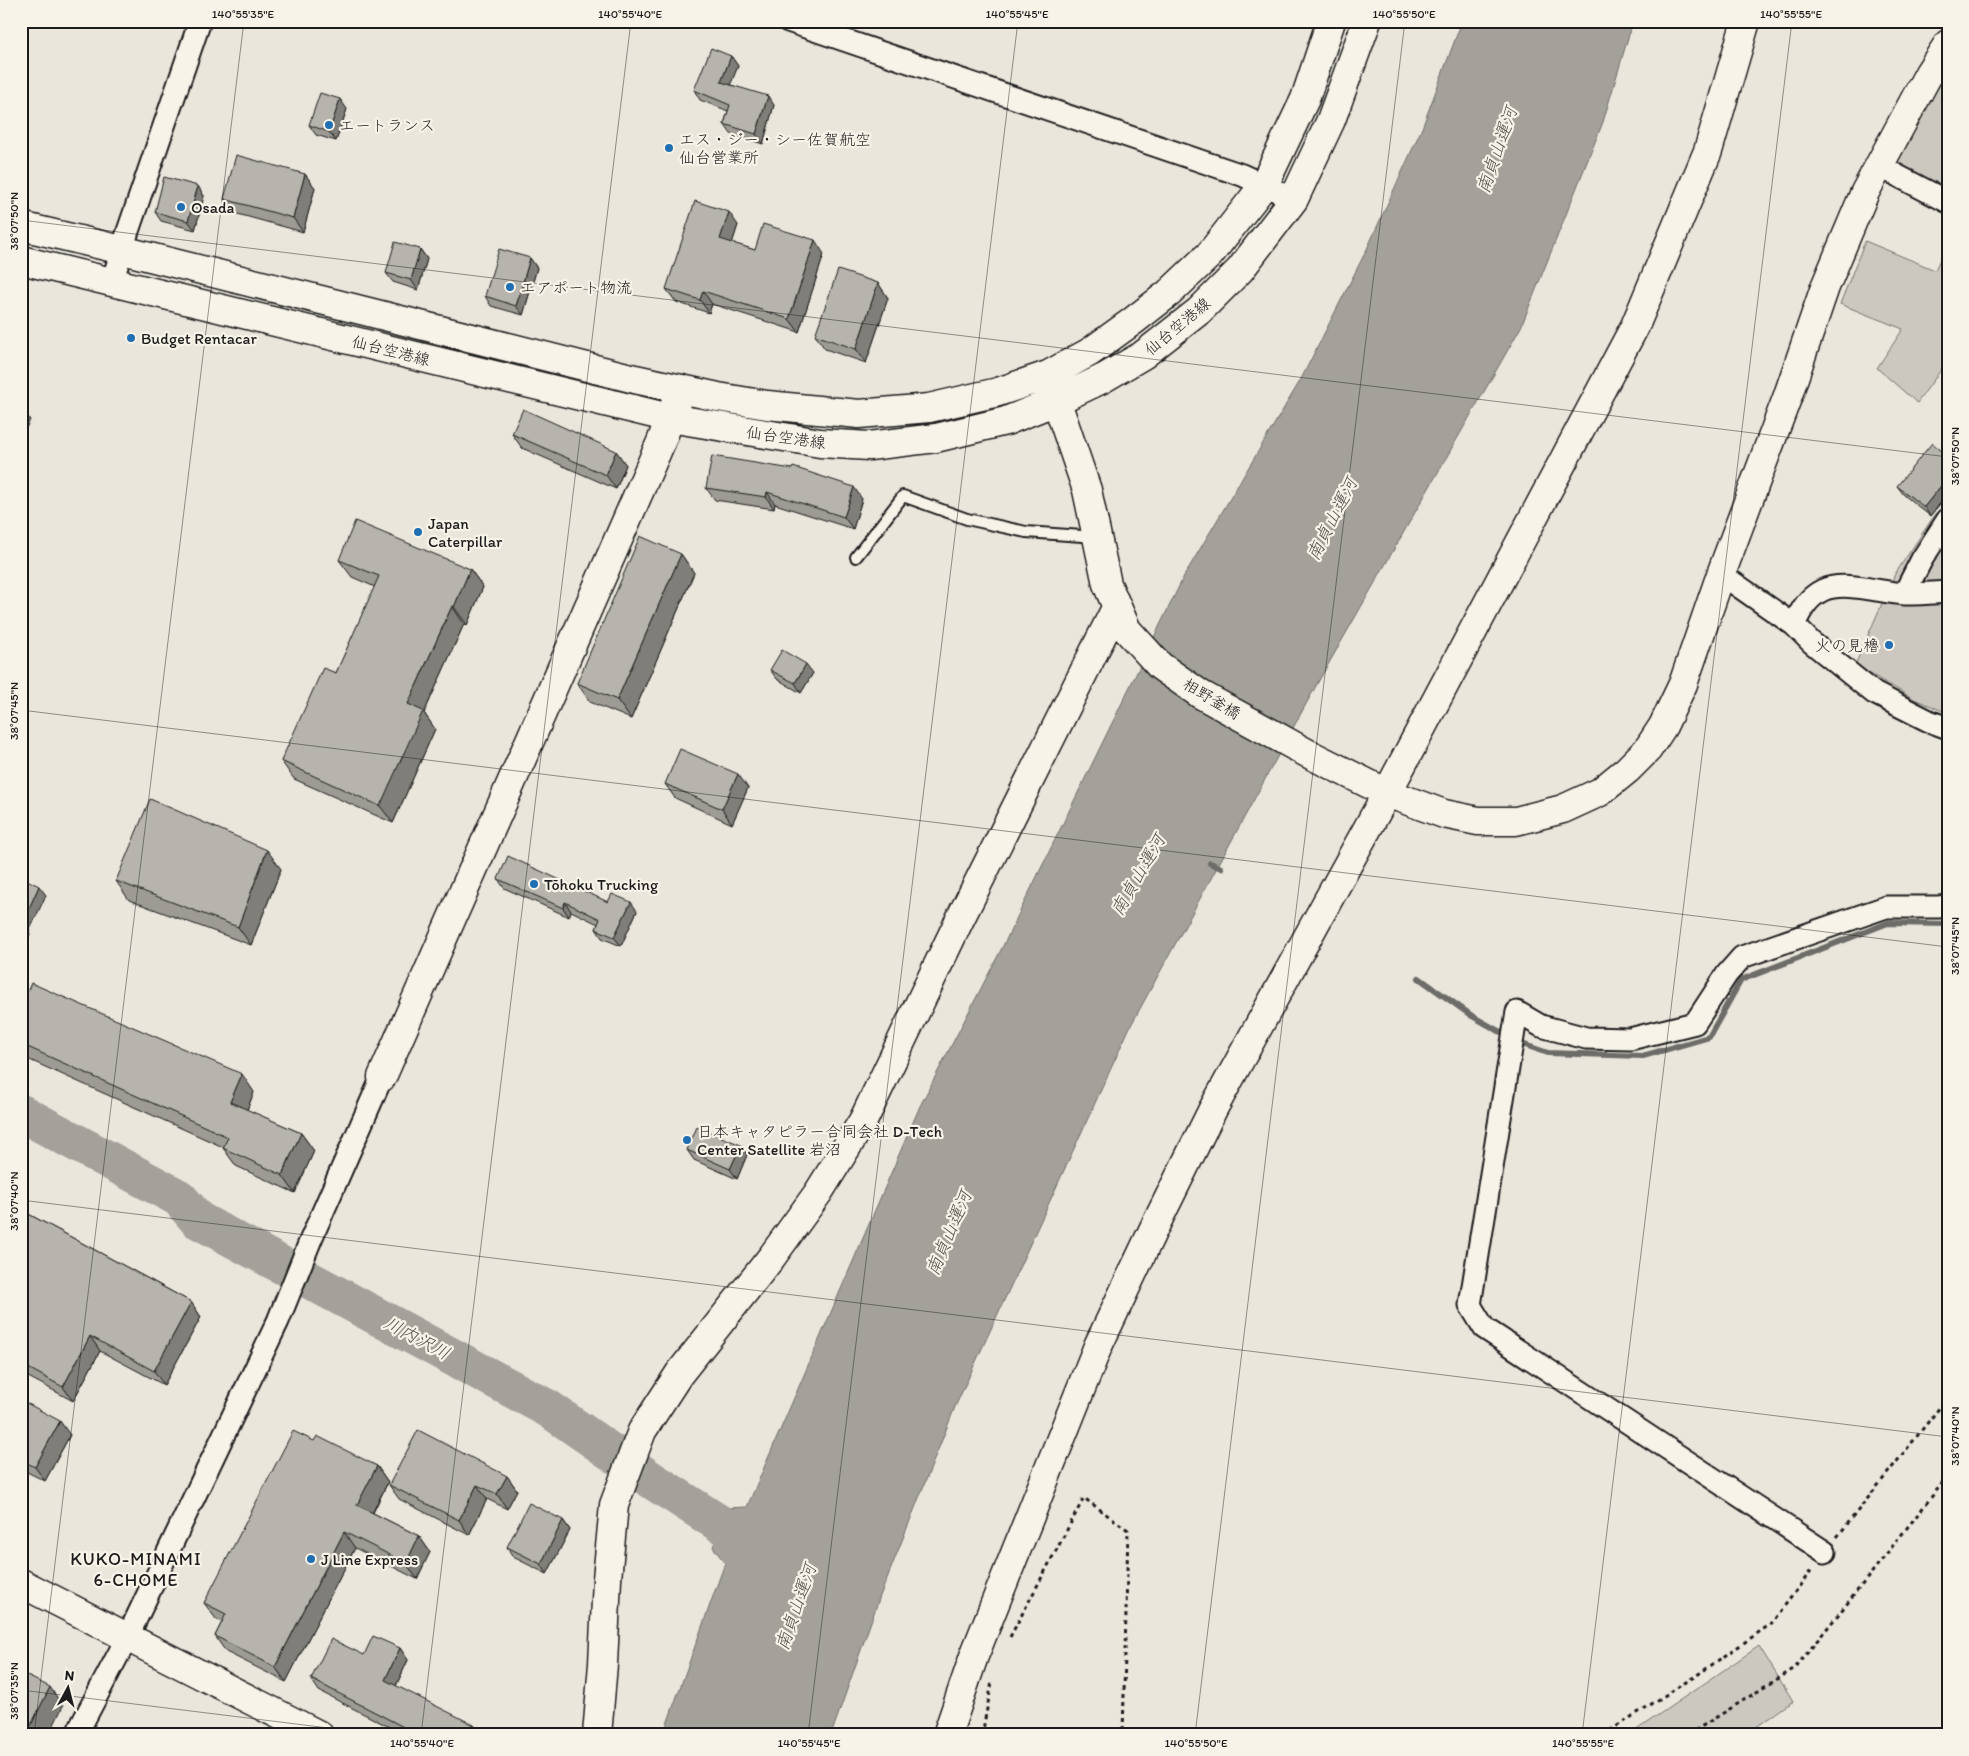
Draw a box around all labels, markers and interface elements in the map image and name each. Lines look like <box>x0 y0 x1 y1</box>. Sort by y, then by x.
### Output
text: 140°55'35"E <box>212 7 275 21</box>
text: 140°55'40"E <box>598 7 662 21</box>
text: 140°55'45"E <box>985 7 1049 21</box>
text: 140°55'50"E <box>1372 7 1436 21</box>
text: 140°55'55"E <box>1760 7 1822 21</box>
water label: 南貞山運河 <box>1472 101 1523 196</box>
place label: エートランス <box>339 116 435 135</box>
marker: エートランス <box>323 119 335 131</box>
place label: エス・ジー・シー佐賀航空 仙台営業所 <box>679 130 871 167</box>
marker: エス・ジー・シー佐賀航空 仙台営業所 <box>663 142 675 154</box>
text: 38°07'50"N <box>7 192 21 250</box>
place label: Osada <box>191 198 235 217</box>
marker: Osada <box>175 201 187 213</box>
place label: エアポート物流 <box>520 278 632 297</box>
marker: エアポート物流 <box>504 281 516 293</box>
street label: 仙台空港線 <box>1141 293 1214 359</box>
place label: Budget Rentacar <box>141 329 257 348</box>
marker: Budget Rentacar <box>125 332 137 344</box>
street label: 仙台空港線 <box>350 332 432 369</box>
street label: 仙台空港線 <box>745 423 827 452</box>
text: 38°07'50"N <box>1948 427 1962 485</box>
water label: 南貞山運河 <box>1302 471 1364 564</box>
place label: Japan Caterpillar <box>428 514 503 551</box>
marker: Japan Caterpillar <box>412 526 424 538</box>
place label: 火の見櫓 <box>1815 636 1879 655</box>
marker: 火の見櫓 <box>1883 639 1895 651</box>
street label: 相野釜橋 <box>1179 674 1244 723</box>
text: 38°07'45"N <box>7 682 21 740</box>
water label: 南貞山運河 <box>1106 828 1172 919</box>
place label: Tōhoku Trucking <box>544 875 659 894</box>
marker: Tōhoku Trucking <box>528 878 540 890</box>
text: 38°07'45"N <box>1948 917 1962 975</box>
place label: 日本キャタピラー合同会社 D-Tech Center Satellite 岩沼 <box>697 1122 942 1159</box>
marker: 日本キャタピラー合同会社 D-Tech Center Satellite 岩沼 <box>681 1134 693 1146</box>
text: 38°07'40"N <box>7 1171 21 1231</box>
water label: 南貞山運河 <box>921 1185 978 1279</box>
water label: 川内沢川 <box>380 1311 454 1365</box>
text: 38°07'40"N <box>1948 1406 1962 1466</box>
district label: KUKO-MINAMI 6-CHOME <box>70 1548 202 1591</box>
place label: J Line Express <box>321 1550 418 1569</box>
marker: J Line Express <box>305 1553 317 1565</box>
water label: 南貞山運河 <box>771 1558 822 1653</box>
text: 38°07'35"N <box>7 1662 21 1720</box>
north arrow <box>42 1664 92 1714</box>
text: N <box>64 1667 75 1685</box>
text: 140°55'40"E <box>390 1736 454 1750</box>
text: 140°55'45"E <box>777 1736 841 1750</box>
text: 140°55'50"E <box>1164 1736 1228 1750</box>
text: 140°55'55"E <box>1552 1736 1614 1750</box>

